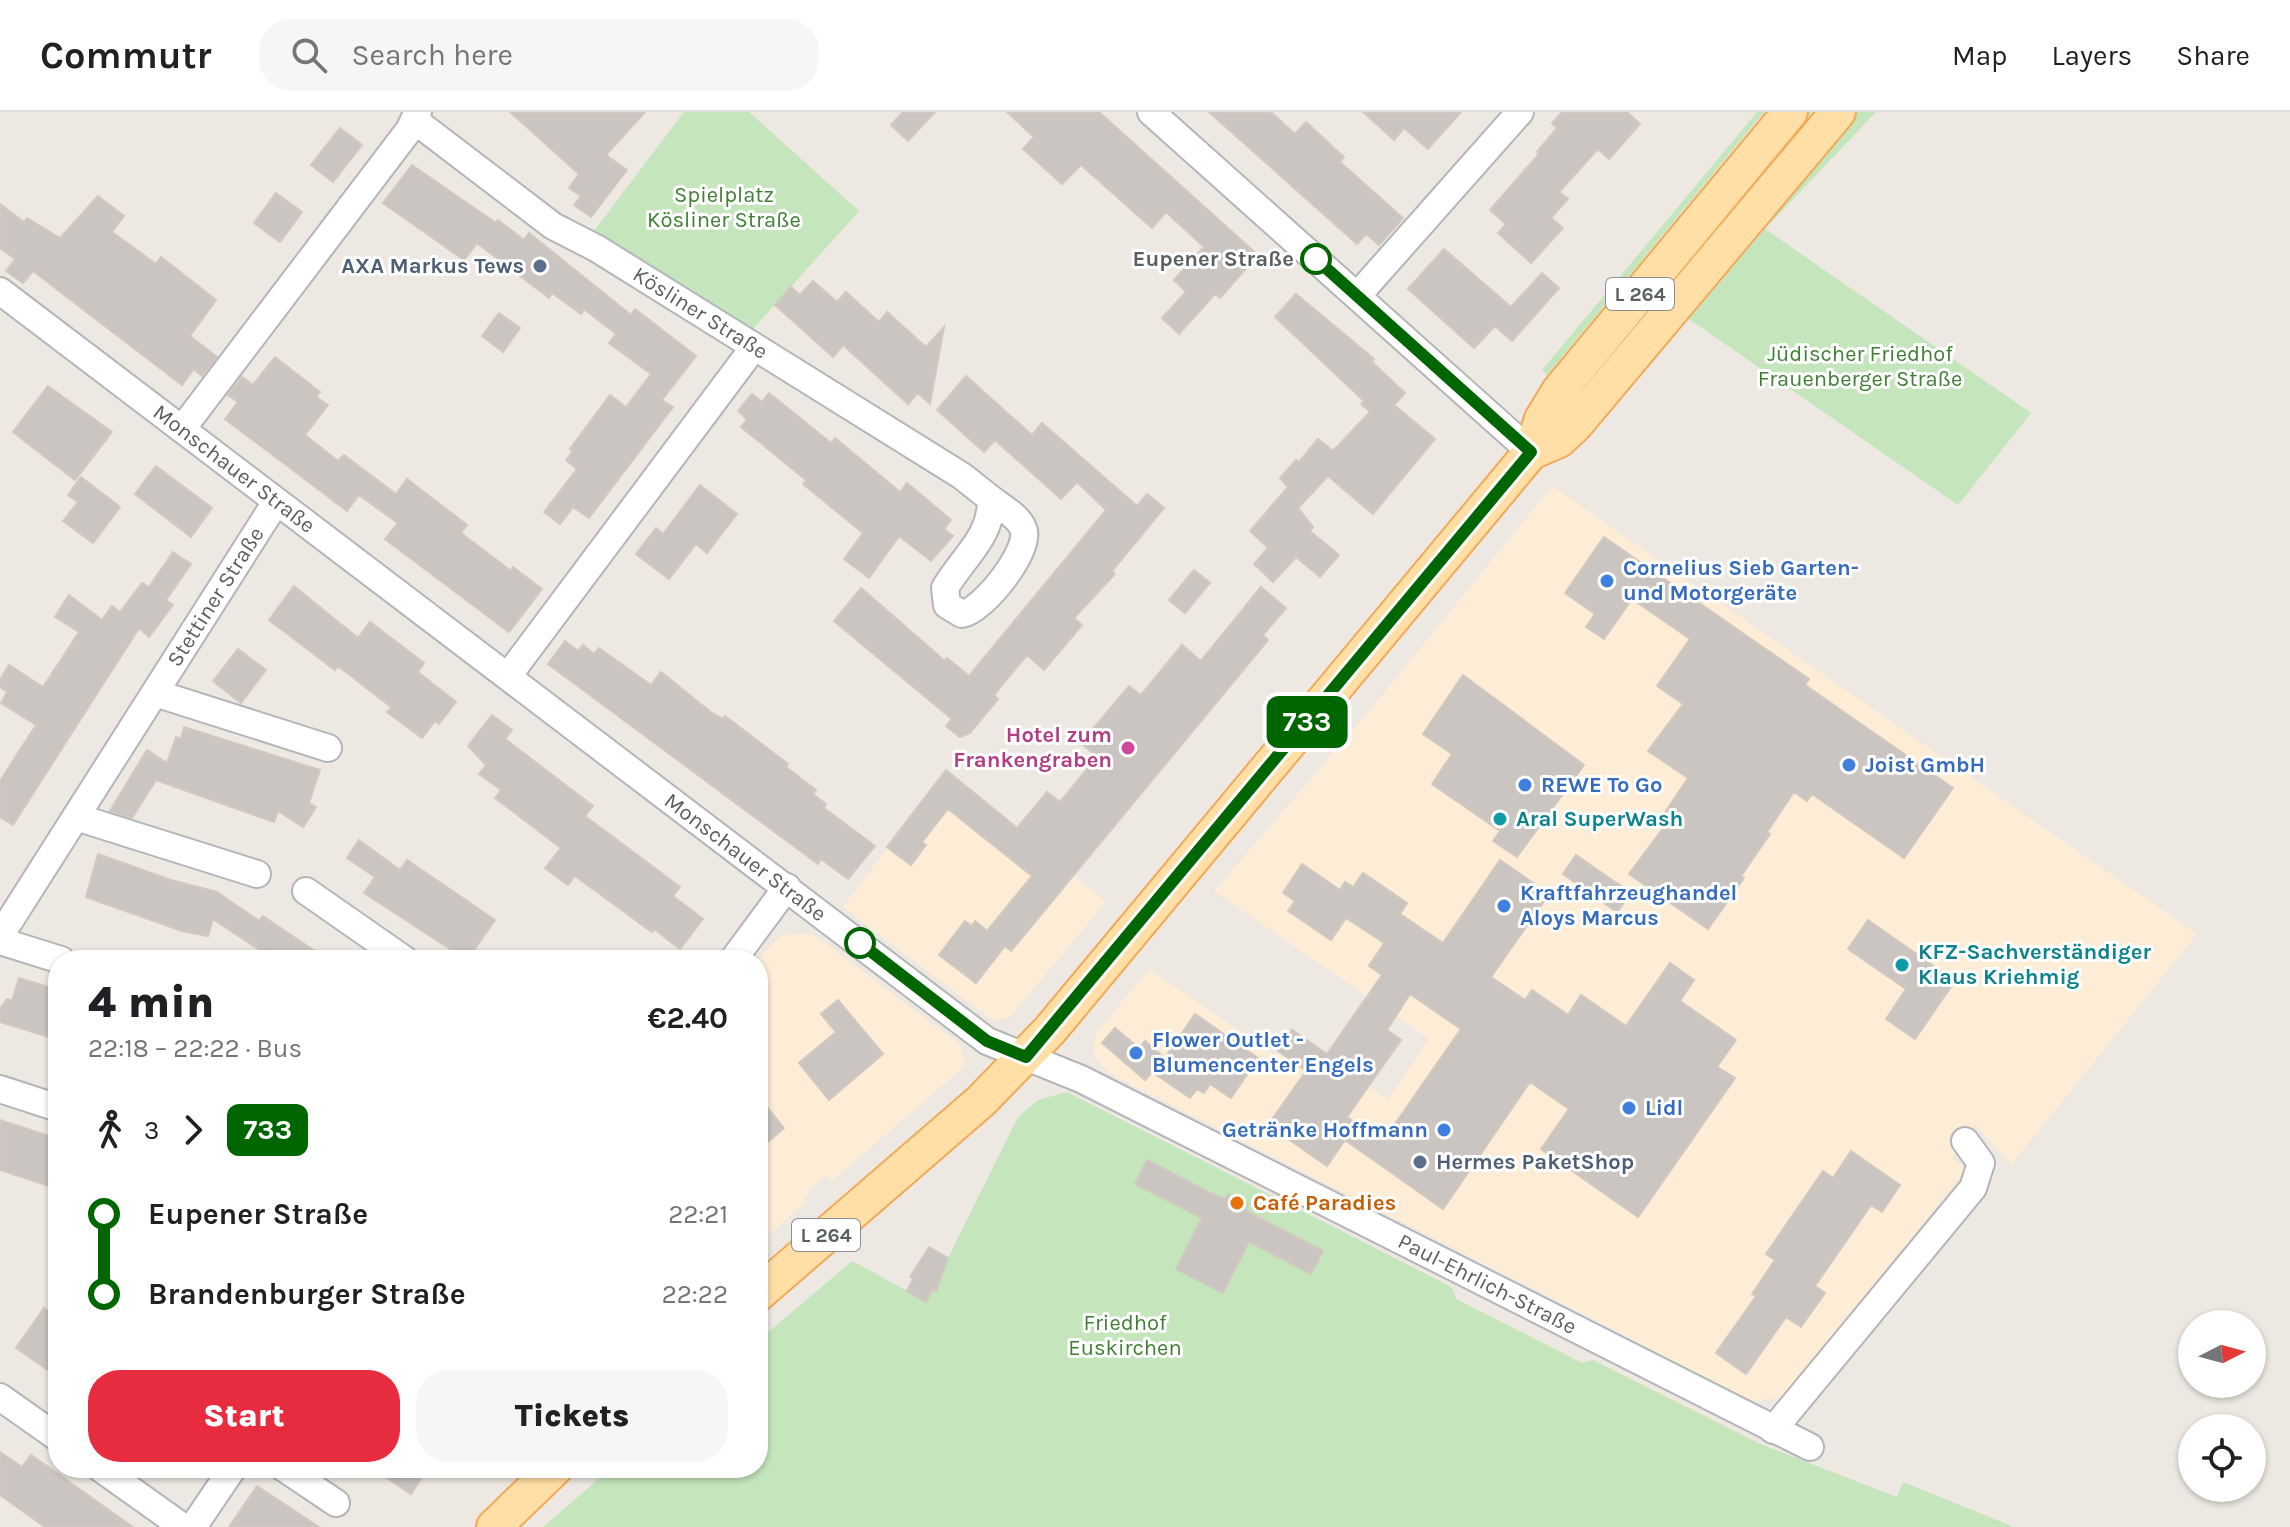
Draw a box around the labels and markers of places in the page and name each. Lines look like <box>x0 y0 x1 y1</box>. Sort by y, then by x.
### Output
marker: Eupener Straße <box>1301 244 1331 274</box>
place label: Eupener Straße <box>1133 246 1294 272</box>
place label: AXA Markus Tews <box>341 253 524 279</box>
marker: AXA Markus Tews <box>531 257 549 275</box>
place label: Cornelius Sieb Garten- und Motorgeräte <box>1623 555 1859 606</box>
marker: Cornelius Sieb Garten- und Motorgeräte <box>1598 572 1616 590</box>
place label: Hotel zum Frankengraben <box>953 722 1112 773</box>
marker: Hotel zum Frankengraben <box>1119 739 1137 757</box>
place label: Joist GmbH <box>1865 752 1985 778</box>
marker: Joist GmbH <box>1840 756 1858 774</box>
place label: REWE To Go <box>1541 772 1662 798</box>
marker: REWE To Go <box>1516 776 1534 794</box>
place label: Aral SuperWash <box>1516 806 1683 832</box>
marker: Aral SuperWash <box>1491 810 1509 828</box>
place label: Kraftfahrzeughandel Aloys Marcus <box>1520 880 1737 931</box>
marker: Kraftfahrzeughandel Aloys Marcus <box>1495 897 1513 915</box>
unlabelled marker <box>845 928 875 958</box>
place label: KFZ-Sachverständiger Klaus Kriehmig <box>1918 939 2151 990</box>
marker: KFZ-Sachverständiger Klaus Kriehmig <box>1893 956 1911 974</box>
place label: Flower Outlet - Blumencenter Engels <box>1152 1027 1374 1078</box>
marker: Flower Outlet - Blumencenter Engels <box>1127 1044 1145 1062</box>
place label: Lidl <box>1645 1095 1683 1121</box>
marker: Lidl <box>1620 1099 1638 1117</box>
place label: Getränke Hoffmann <box>1222 1117 1428 1143</box>
marker: Getränke Hoffmann <box>1435 1121 1453 1139</box>
place label: Hermes PaketShop <box>1436 1149 1634 1175</box>
marker: Hermes PaketShop <box>1411 1153 1429 1171</box>
place label: Café Paradies <box>1253 1190 1396 1216</box>
marker: Café Paradies <box>1228 1194 1246 1212</box>

